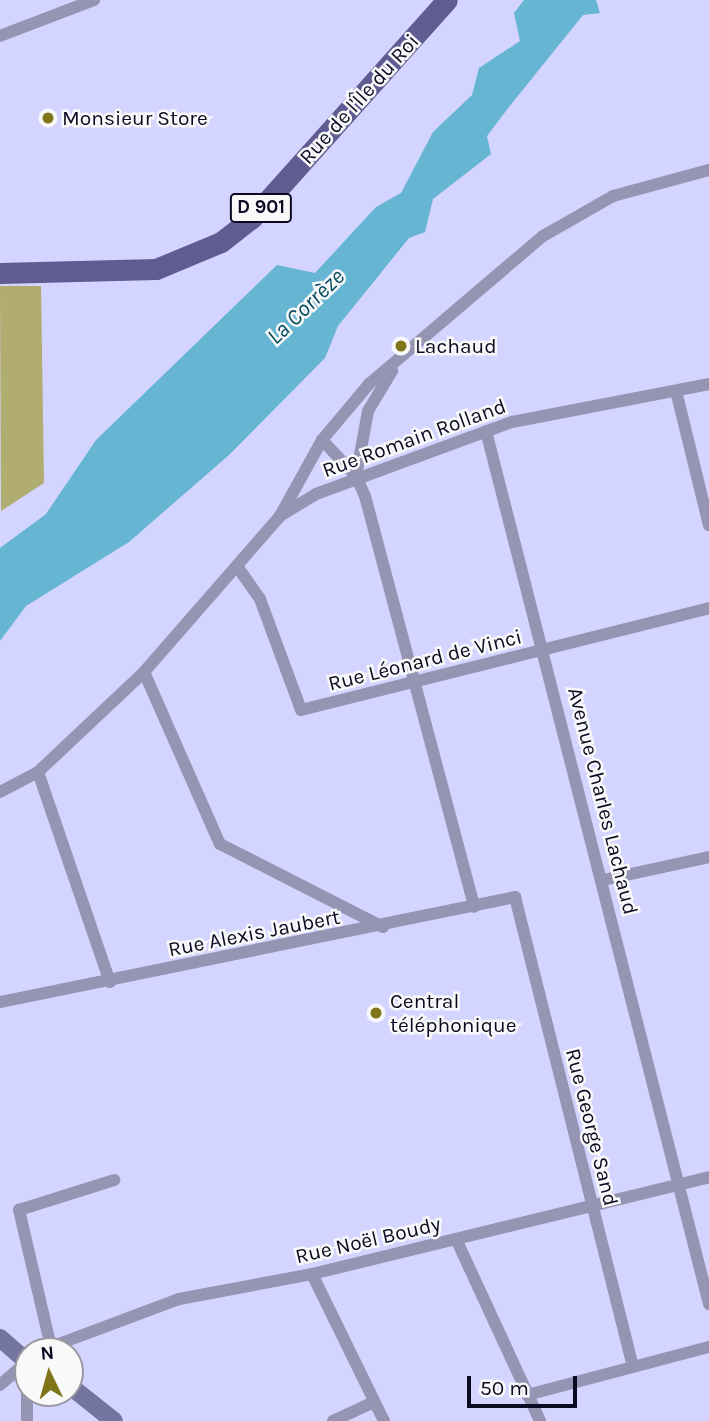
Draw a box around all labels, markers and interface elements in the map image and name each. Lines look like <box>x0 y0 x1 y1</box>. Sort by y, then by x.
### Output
street label: Rue de l'Île du Roi <box>294 29 424 169</box>
place label: Monsieur Store <box>62 105 208 131</box>
marker: Monsieur Store <box>40 110 56 126</box>
road number: D 901 <box>230 192 292 224</box>
water label: La Corrèze <box>261 263 351 351</box>
place label: Lachaud <box>415 333 497 359</box>
marker: Lachaud <box>393 338 409 354</box>
street label: Rue Romain Rolland <box>319 393 509 483</box>
street label: Rue Léonard de Vinci <box>326 624 524 696</box>
street label: Avenue Charles Lachaud <box>563 685 643 917</box>
street label: Rue Alexis Jaubert <box>166 904 342 962</box>
place label: Central téléphonique <box>390 988 516 1038</box>
marker: Central téléphonique <box>368 1005 384 1021</box>
street label: Rue George Sand <box>560 1046 624 1208</box>
street label: Rue Noël Boudy <box>293 1211 443 1269</box>
north arrow <box>14 1337 84 1407</box>
text: N <box>40 1342 55 1365</box>
scale bar <box>471 1362 581 1406</box>
text: 50 m <box>480 1376 529 1400</box>

